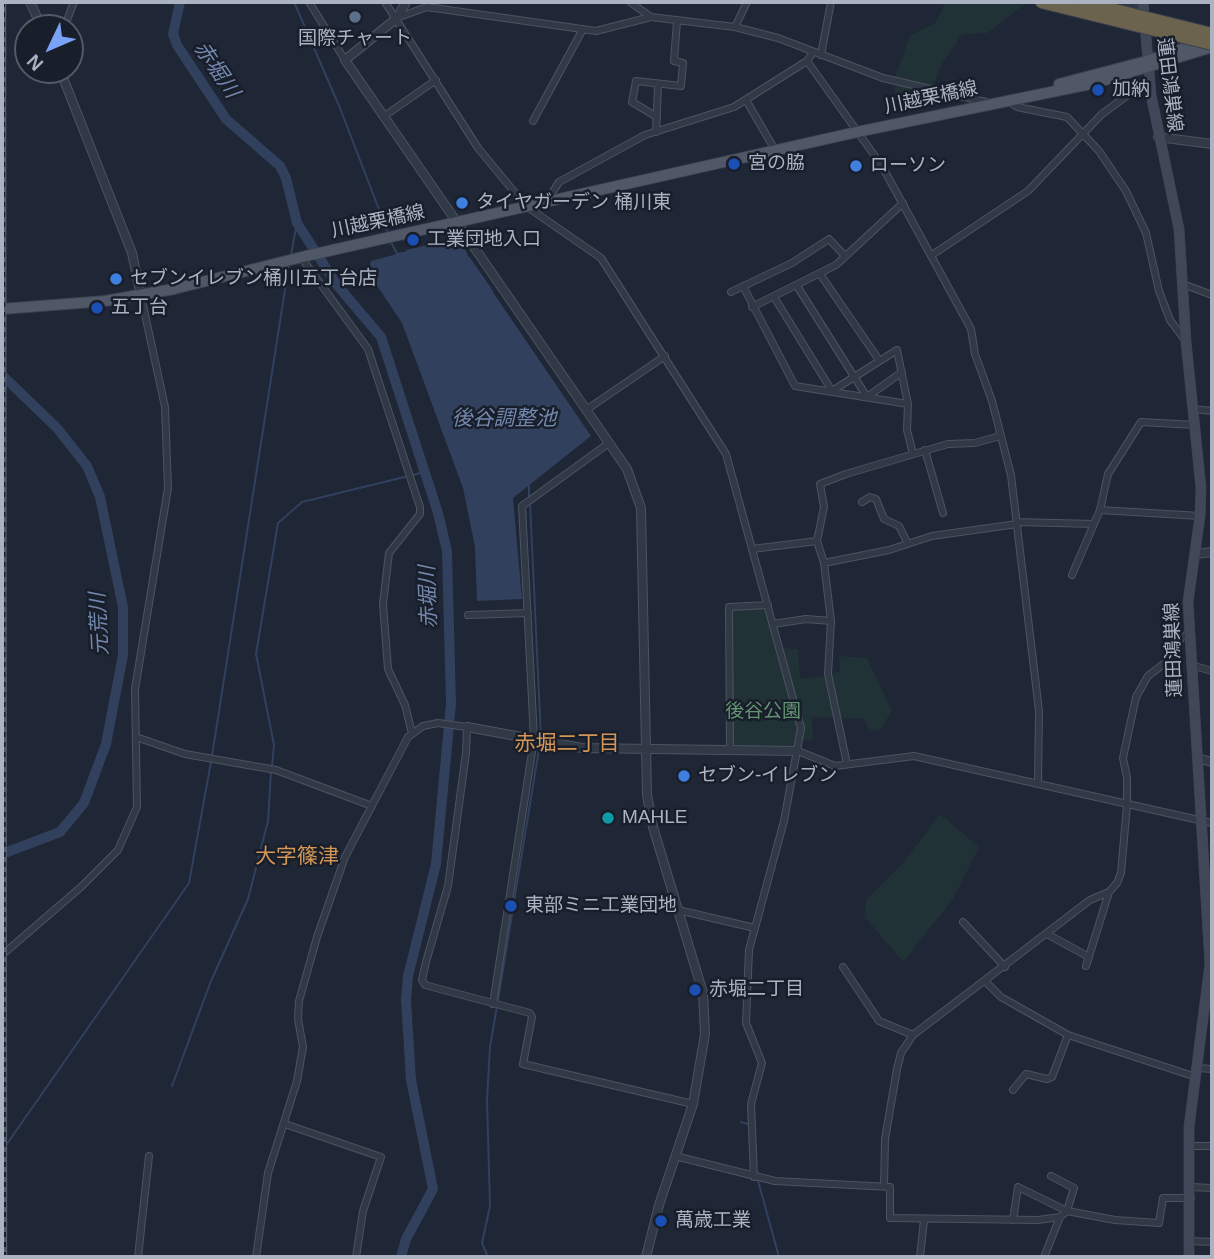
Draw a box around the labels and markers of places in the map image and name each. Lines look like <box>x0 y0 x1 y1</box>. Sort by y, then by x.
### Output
marker: 国際チャート <box>347 9 363 25</box>
place label: 国際チャート <box>298 28 412 50</box>
place label: 加納 <box>1112 79 1150 101</box>
marker: 加納 <box>1090 82 1106 98</box>
place label: 宮の脇 <box>748 153 805 175</box>
place label: ローソン <box>870 155 946 177</box>
marker: 宮の脇 <box>726 156 742 172</box>
marker: ローソン <box>848 158 864 174</box>
place label: タイヤガーデン 桶川東 <box>476 192 671 214</box>
marker: タイヤガーデン 桶川東 <box>454 195 470 211</box>
place label: 工業団地入口 <box>427 229 541 251</box>
marker: 工業団地入口 <box>405 232 421 248</box>
place label: セブンイレブン桶川五丁台店 <box>130 268 377 290</box>
marker: セブンイレブン桶川五丁台店 <box>108 271 124 287</box>
place label: 五丁台 <box>111 297 168 319</box>
marker: 五丁台 <box>89 300 105 316</box>
place label: セブン-イレブン <box>698 765 837 787</box>
marker: セブン-イレブン <box>676 768 692 784</box>
place label: MAHLE <box>622 807 687 829</box>
marker: MAHLE <box>600 810 616 826</box>
place label: 東部ミニ工業団地 <box>525 895 677 917</box>
marker: 東部ミニ工業団地 <box>503 898 519 914</box>
place label: 赤堀二丁目 <box>709 979 804 1001</box>
marker: 赤堀二丁目 <box>687 982 703 998</box>
place label: 萬歳工業 <box>675 1210 751 1232</box>
marker: 萬歳工業 <box>653 1213 669 1229</box>

